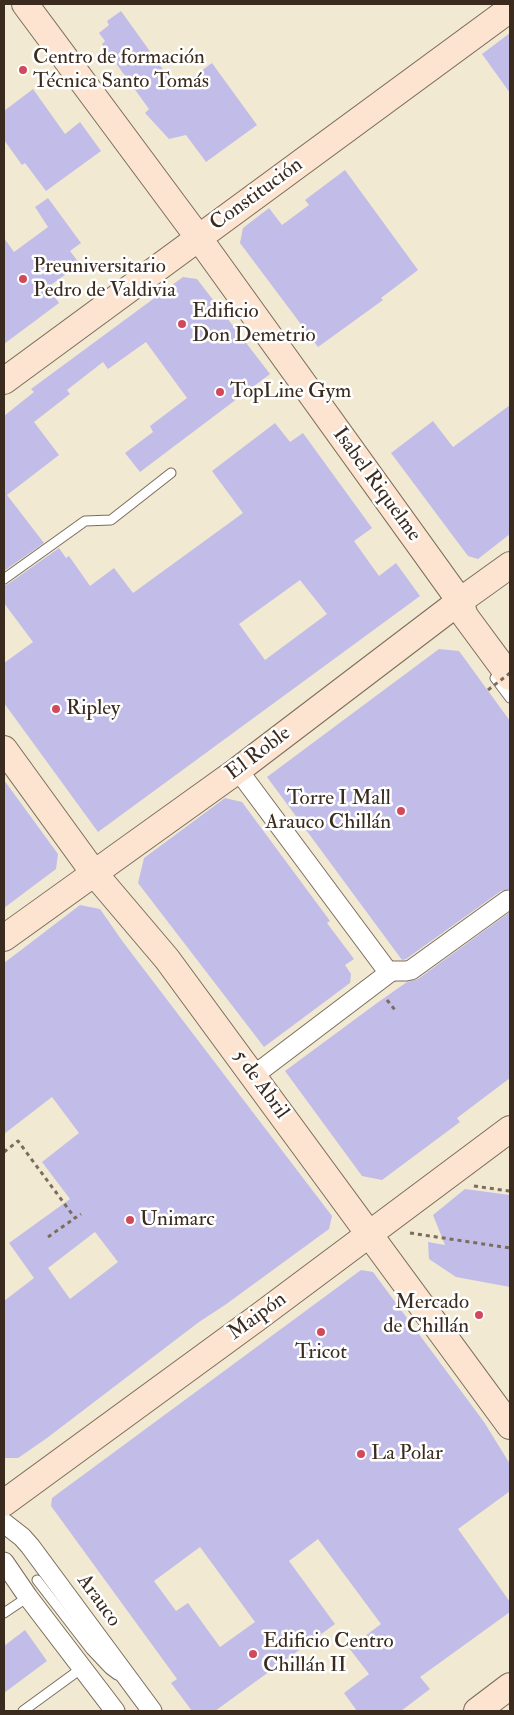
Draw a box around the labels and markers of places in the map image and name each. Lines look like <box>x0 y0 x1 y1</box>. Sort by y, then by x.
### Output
place label: Centro de formación Técnica Santo Tomás <box>33 45 209 95</box>
marker: Centro de formación Técnica Santo Tomás <box>17 64 29 76</box>
place label: Preuniversitario Pedro de Valdivia <box>33 254 176 304</box>
marker: Preuniversitario Pedro de Valdivia <box>17 273 29 285</box>
place label: Edificio Don Demetrio <box>192 299 316 349</box>
marker: Edificio Don Demetrio <box>176 318 188 330</box>
place label: TopLine Gym <box>230 379 351 405</box>
marker: TopLine Gym <box>214 386 226 398</box>
place label: Ripley <box>66 696 120 722</box>
marker: Ripley <box>50 703 62 715</box>
place label: Torre I Mall Arauco Chillán <box>265 786 391 836</box>
marker: Torre I Mall Arauco Chillán <box>395 805 407 817</box>
place label: Unimarc <box>140 1207 215 1233</box>
marker: Unimarc <box>124 1214 136 1226</box>
place label: Mercado de Chillán <box>383 1290 469 1340</box>
marker: Mercado de Chillán <box>473 1309 485 1321</box>
marker: Tricot <box>315 1326 327 1338</box>
place label: Tricot <box>295 1340 347 1366</box>
place label: La Polar <box>371 1441 443 1467</box>
marker: La Polar <box>355 1448 367 1460</box>
place label: Edificio Centro Chillán II <box>263 1629 394 1679</box>
marker: Edificio Centro Chillán II <box>247 1648 259 1660</box>

